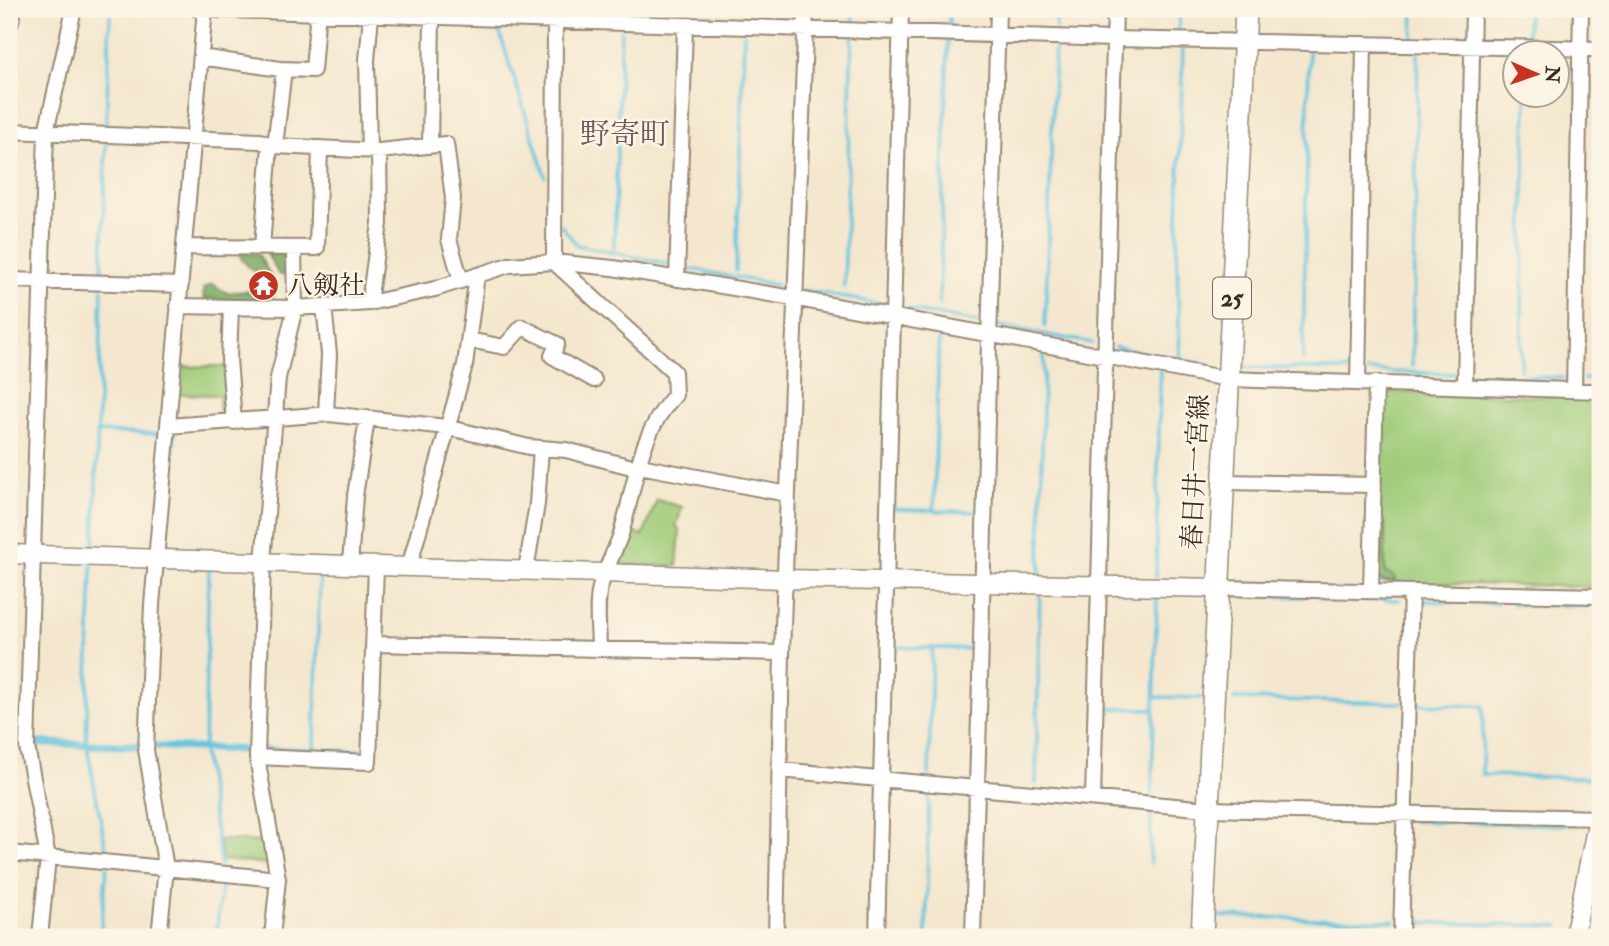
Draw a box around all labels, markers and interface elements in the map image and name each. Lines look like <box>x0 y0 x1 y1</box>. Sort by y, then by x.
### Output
north arrow <box>1500 38 1570 108</box>
text: N <box>1540 65 1564 84</box>
district label: 野寄町 <box>580 116 670 153</box>
temple icon: 八剱社 <box>247 269 281 303</box>
place label: 八剱社 <box>287 270 365 302</box>
road number: 25 <box>1213 278 1251 318</box>
street label: 春日井一宮線 <box>1176 393 1216 551</box>

